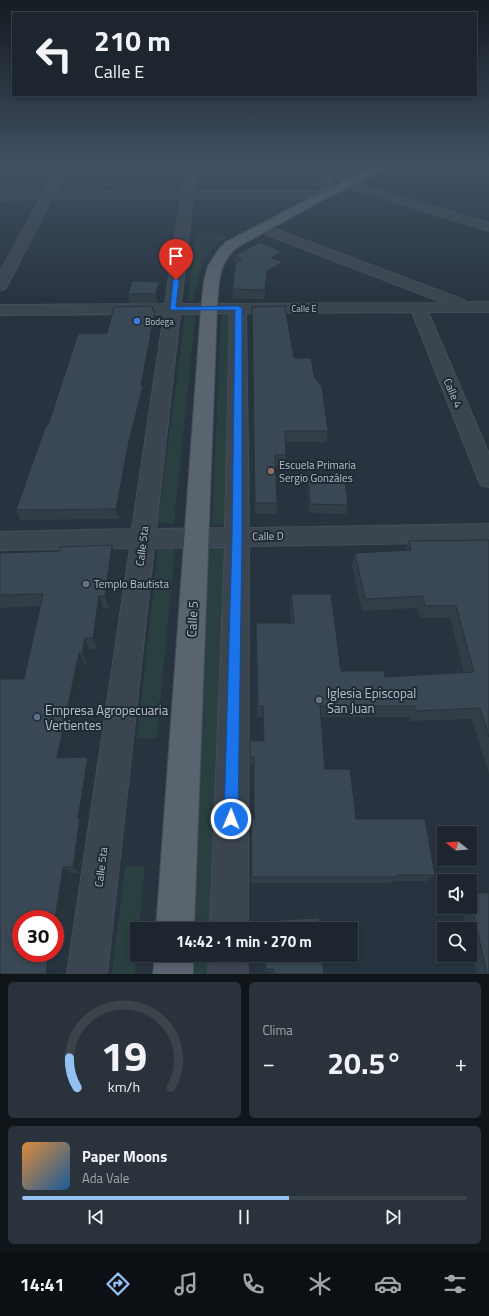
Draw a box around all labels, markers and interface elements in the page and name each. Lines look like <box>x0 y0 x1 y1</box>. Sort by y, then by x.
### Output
text: 210 m <box>94 19 171 62</box>
icon: left <box>28 28 80 80</box>
text: Calle E <box>94 58 144 85</box>
pin <box>159 239 193 280</box>
icon: arrive <box>165 245 187 267</box>
street label: Calle E <box>291 302 317 315</box>
place label: Bodega <box>145 315 174 328</box>
marker: Bodega <box>132 316 142 326</box>
street label: Calle 4 <box>440 376 466 410</box>
place label: Escuela Primaria Sergio Gonzáles <box>279 457 357 486</box>
marker: Escuela Primaria Sergio Gonzáles <box>266 466 276 476</box>
street label: Calle 5ta <box>132 525 152 567</box>
street label: Calle D <box>252 528 284 544</box>
place label: Templo Bautista <box>94 576 169 592</box>
marker: Templo Bautista <box>81 579 91 589</box>
street label: Calle 5 <box>181 600 203 638</box>
place label: Iglesia Episcopal San Juan <box>327 683 416 718</box>
marker: Iglesia Episcopal San Juan <box>314 695 324 705</box>
place label: Empresa Agropecuaria Vertientes <box>45 700 169 735</box>
marker: Empresa Agropecuaria Vertientes <box>32 712 42 722</box>
position arrow <box>210 798 252 840</box>
north arrow <box>437 826 477 866</box>
map controls <box>437 826 477 962</box>
street label: Calle 5ta <box>91 846 111 888</box>
button: sound <box>437 874 477 914</box>
speed limit sign: 30 <box>12 910 64 962</box>
button: search <box>437 922 477 962</box>
text: 14:42 · 1 min · 270 m <box>176 930 312 953</box>
text: Clima <box>263 1020 293 1040</box>
text: 19 <box>101 1024 148 1087</box>
text: 20.5° <box>327 1040 402 1086</box>
text: − <box>263 1046 275 1080</box>
text: + <box>455 1046 467 1080</box>
text: km/h <box>108 1076 140 1098</box>
text: Paper Moons <box>82 1145 167 1168</box>
text: Ada Vale <box>82 1168 129 1188</box>
icon: previous <box>85 1206 107 1228</box>
icon: pause <box>233 1206 255 1228</box>
icon: next <box>382 1206 404 1228</box>
icon: directions <box>104 1270 132 1298</box>
icon: music <box>172 1270 200 1298</box>
icon: phone <box>239 1270 267 1298</box>
icon: climate <box>306 1270 334 1298</box>
icon: car <box>374 1270 402 1298</box>
icon: filters <box>441 1270 469 1298</box>
text: 14:41 <box>20 1271 65 1298</box>

